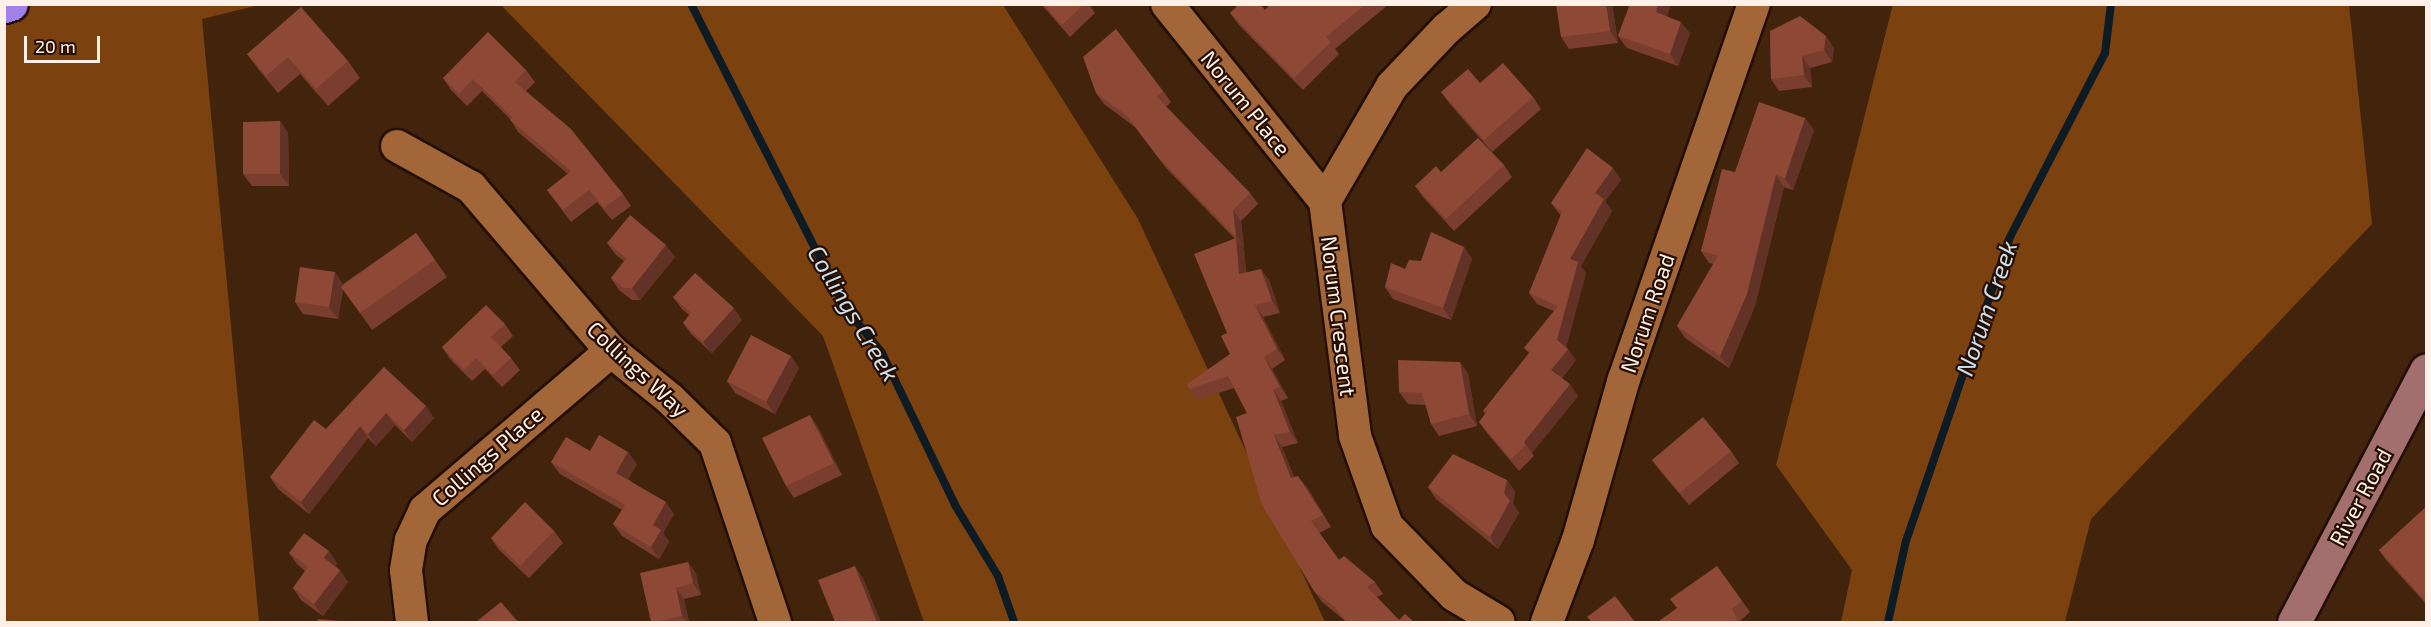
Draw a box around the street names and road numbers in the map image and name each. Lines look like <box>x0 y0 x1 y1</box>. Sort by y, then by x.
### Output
street label: Norum Place <box>1196 45 1296 161</box>
street label: Norum Crescent <box>1316 234 1362 398</box>
street label: Norum Road <box>1614 250 1680 376</box>
street label: Collings Way <box>582 315 694 423</box>
street label: Collings Place <box>426 401 548 511</box>
street label: River Road <box>2323 444 2397 550</box>

